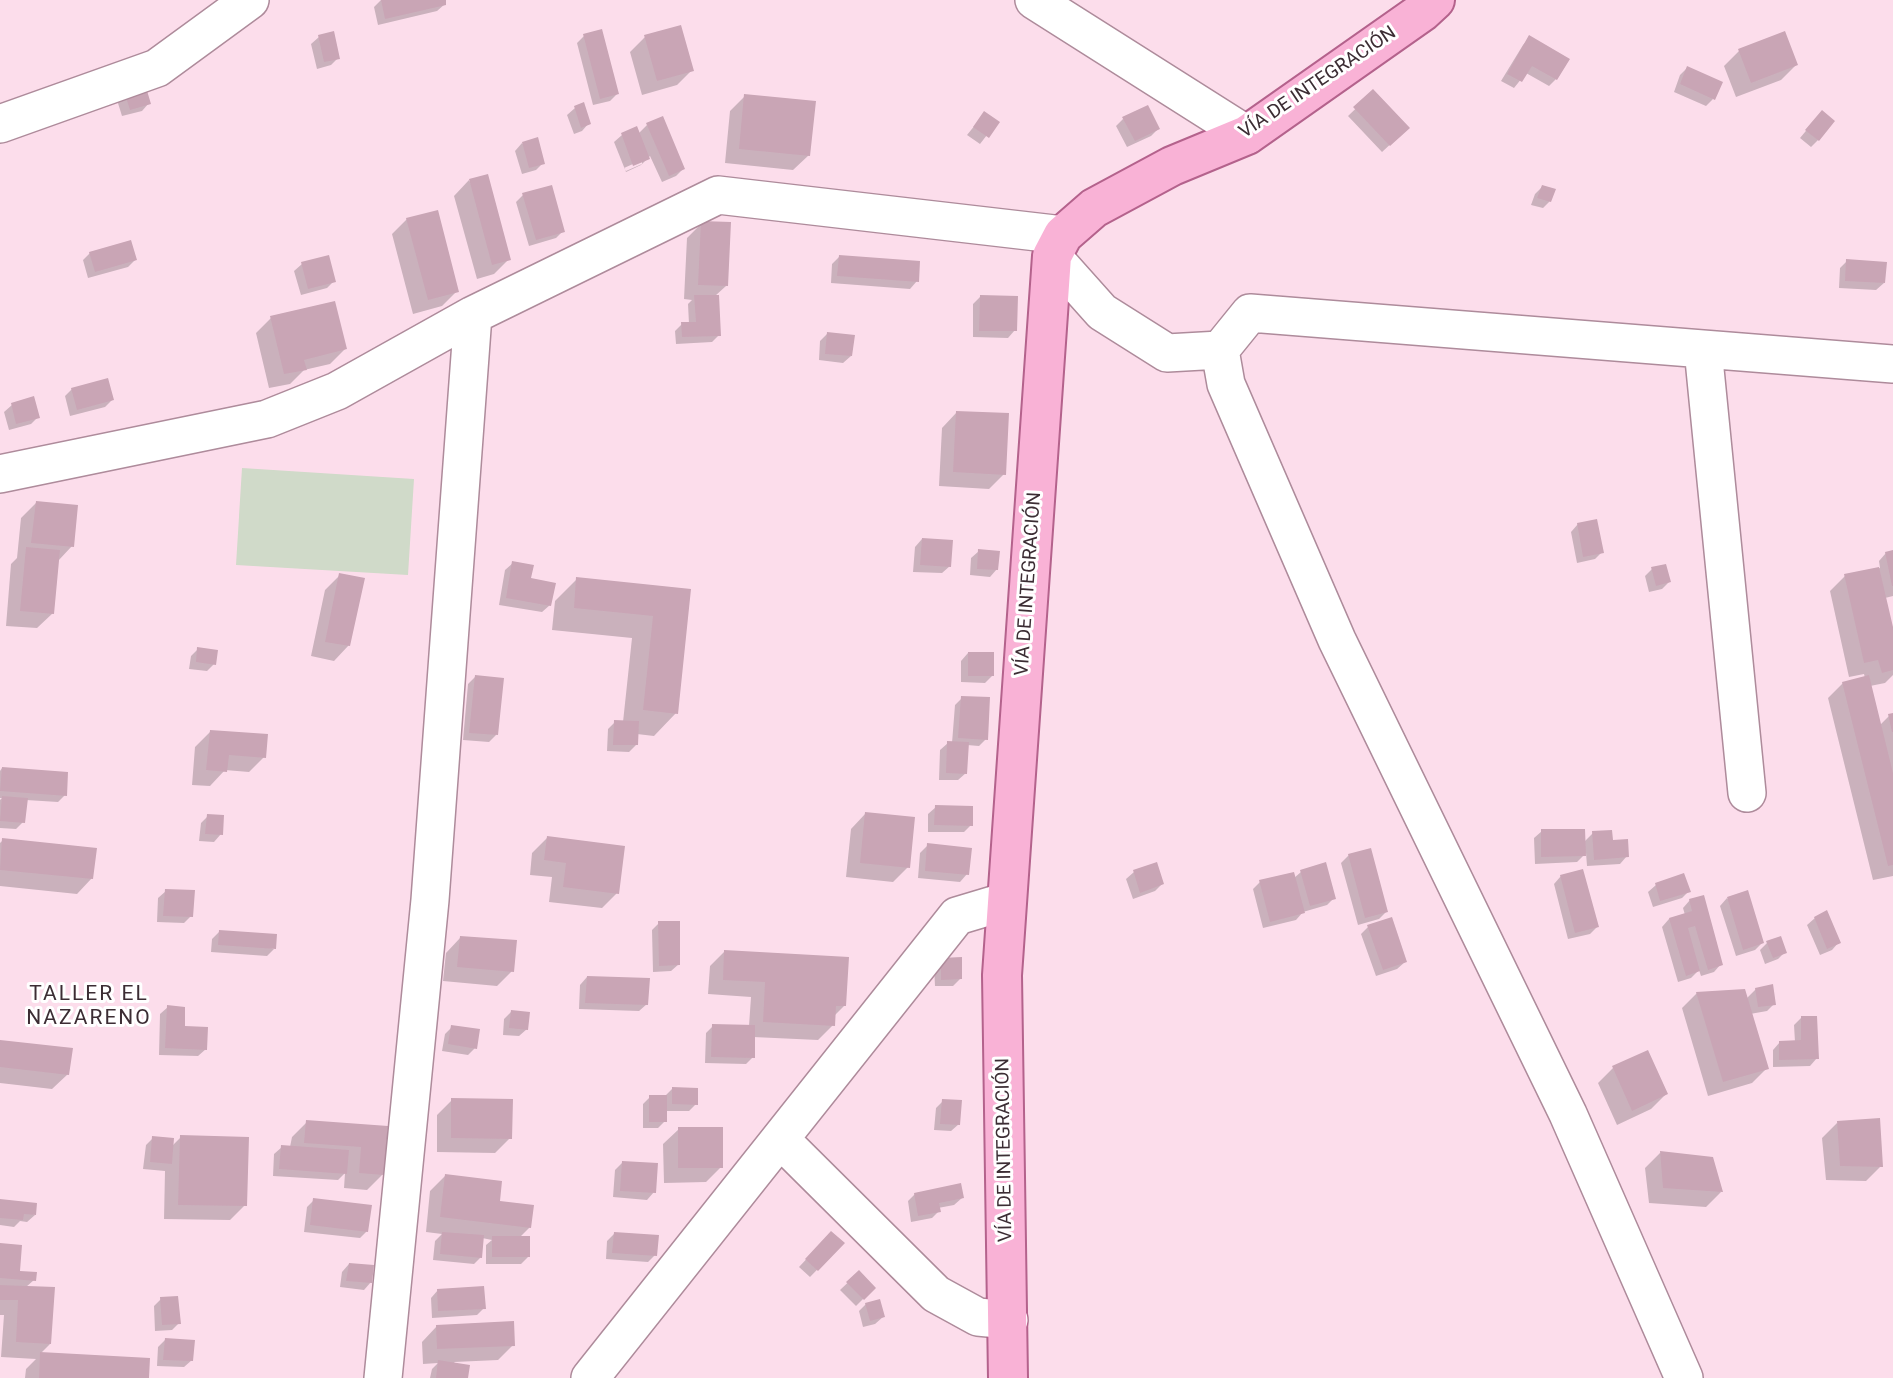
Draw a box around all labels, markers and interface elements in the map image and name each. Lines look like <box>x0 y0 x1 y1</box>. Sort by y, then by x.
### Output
street label: VÍA DE INTEGRACIÓN <box>1235 22 1401 144</box>
street label: VÍA DE INTEGRACIÓN <box>1011 491 1047 677</box>
district label: TALLER EL NAZARENO <box>27 982 151 1032</box>
street label: VÍA DE INTEGRACIÓN <box>992 1058 1018 1242</box>

